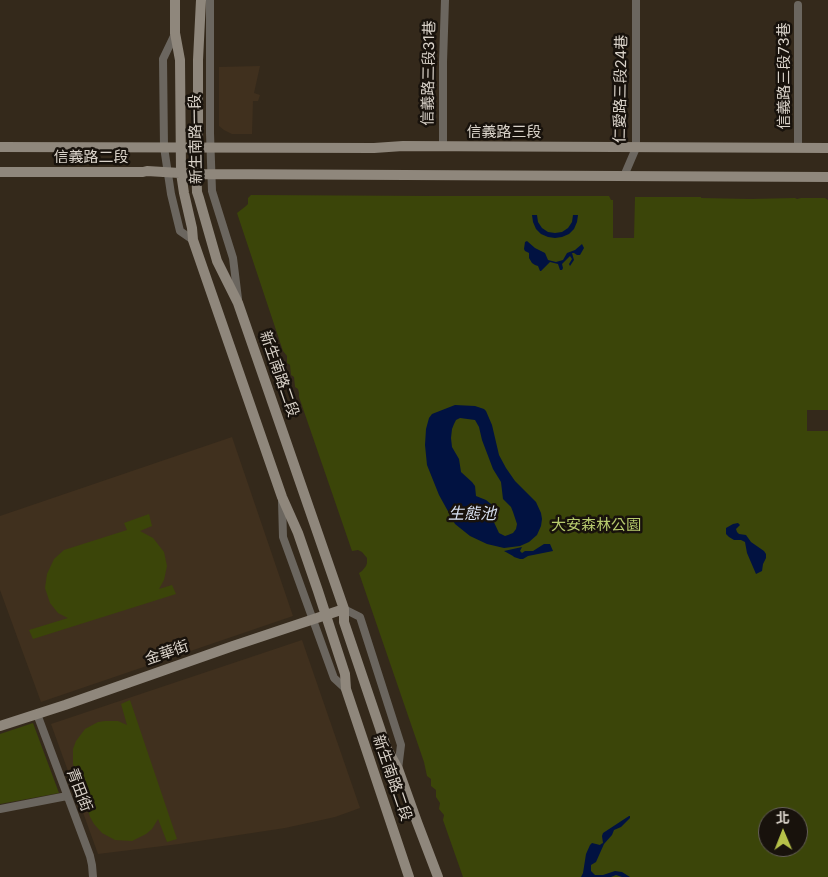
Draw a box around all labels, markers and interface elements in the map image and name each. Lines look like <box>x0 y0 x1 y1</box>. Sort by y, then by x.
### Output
street label: 信義路三段31巷 <box>419 20 439 126</box>
street label: 信義路三段73巷 <box>775 22 793 130</box>
street label: 仁愛路三段24巷 <box>611 35 631 143</box>
street label: 新生南路一段 <box>186 94 206 184</box>
street label: 信義路三段 <box>467 123 541 141</box>
street label: 信義路二段 <box>54 148 128 166</box>
street label: 新生南路二段 <box>256 329 302 419</box>
water label: 生態池 <box>448 504 496 524</box>
park label: 大安森林公園 <box>551 516 641 534</box>
street label: 金華街 <box>143 637 191 669</box>
street label: 新生南路二段 <box>369 733 415 823</box>
street label: 青田街 <box>63 766 95 814</box>
north arrow <box>758 807 808 857</box>
text: 北 <box>776 809 790 826</box>

